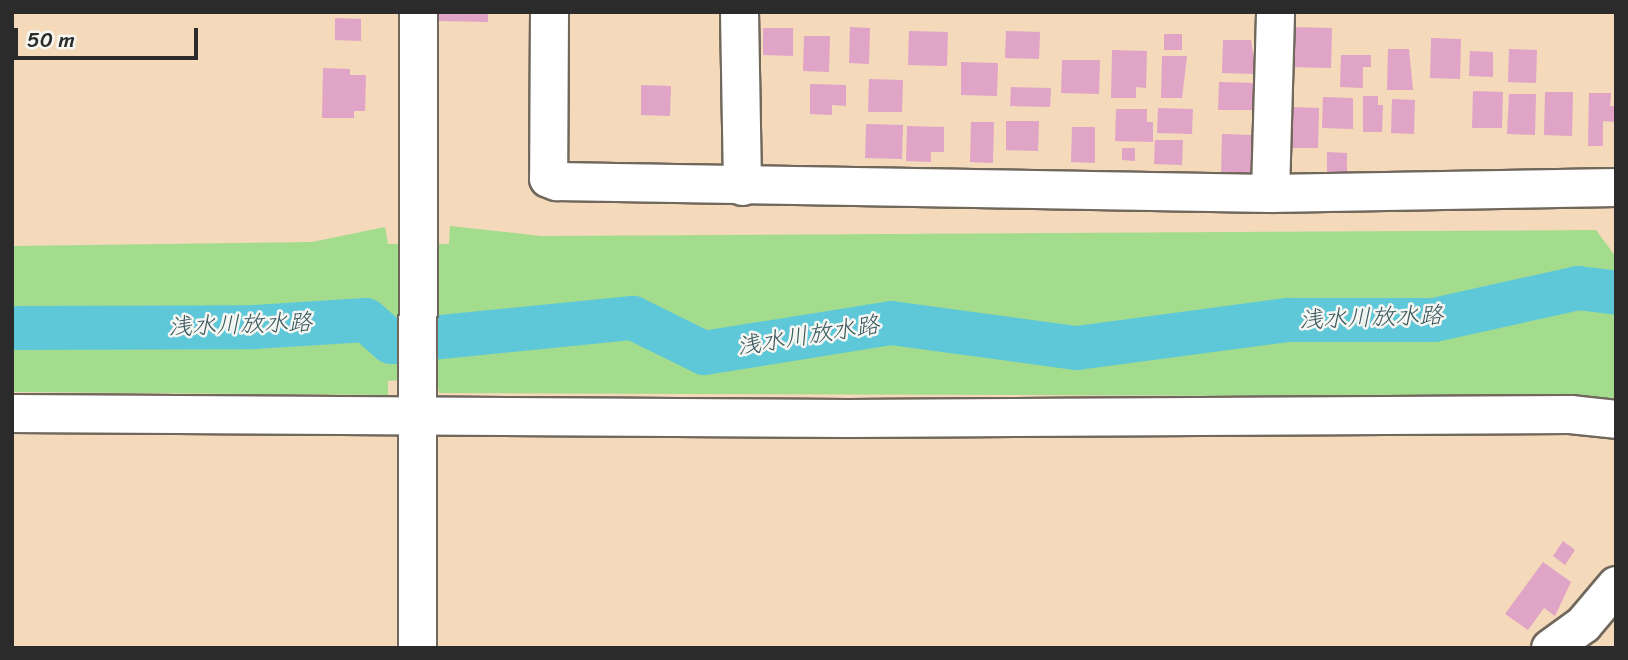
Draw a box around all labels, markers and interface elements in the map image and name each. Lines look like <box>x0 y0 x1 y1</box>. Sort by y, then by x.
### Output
scale bar <box>18 14 201 58</box>
text: 50 m <box>27 21 75 59</box>
water label: 浅水川放水路 <box>1299 301 1443 335</box>
water label: 浅水川放水路 <box>168 308 312 342</box>
water label: 浅水川放水路 <box>735 311 881 361</box>

